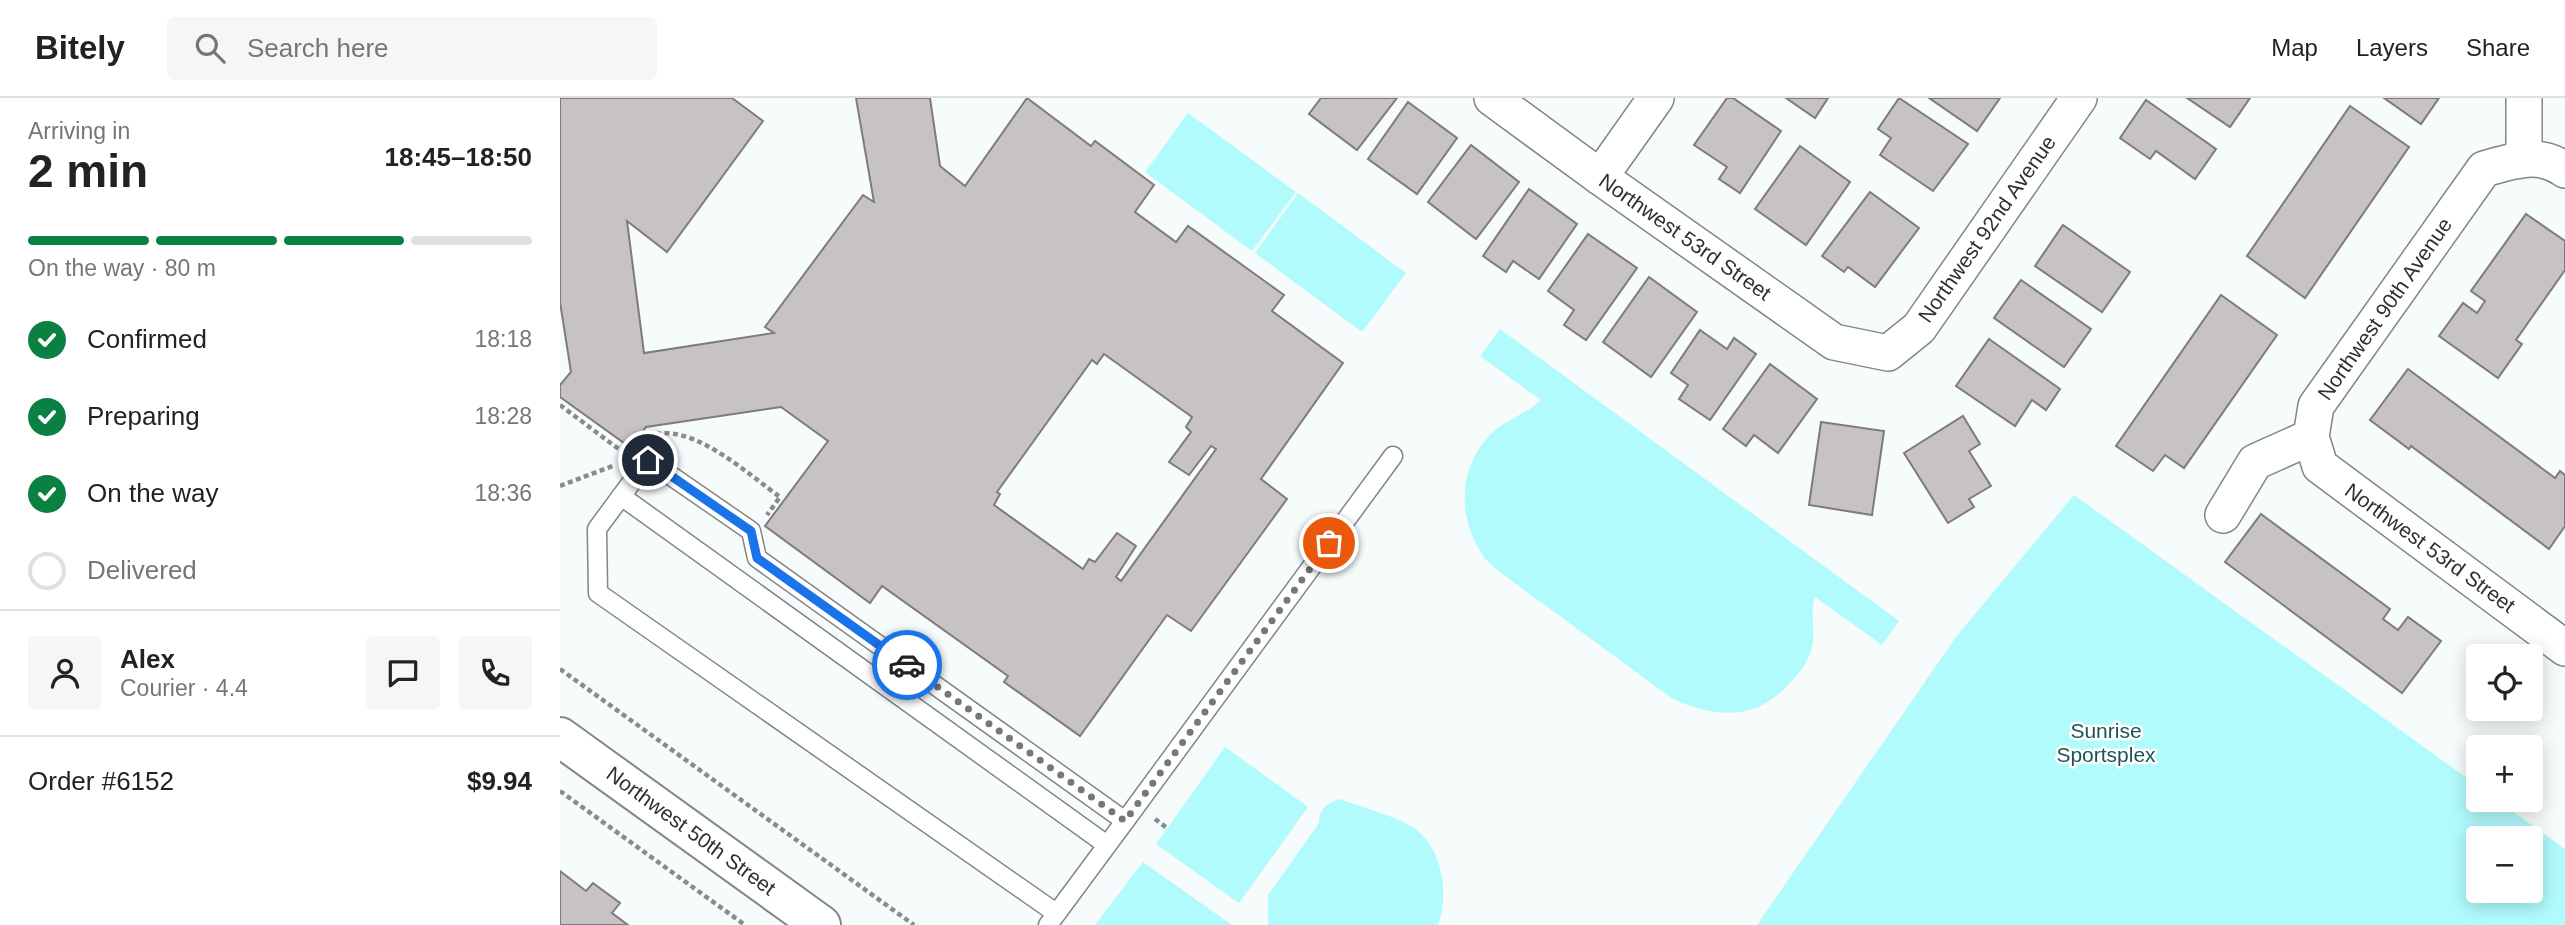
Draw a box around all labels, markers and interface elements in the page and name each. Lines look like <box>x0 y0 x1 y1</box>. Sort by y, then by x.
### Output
search box <box>167 17 657 80</box>
text: Bitely <box>35 29 125 66</box>
icon: search <box>191 29 229 67</box>
text: Search here <box>247 33 389 63</box>
text: Map <box>2271 34 2318 61</box>
text: Layers <box>2356 34 2428 61</box>
text: Share <box>2466 34 2530 61</box>
text: Arriving in <box>28 118 130 144</box>
street label: Northwest 92nd Avenue <box>1913 131 2060 326</box>
text: 18:45–18:50 <box>385 142 532 172</box>
text: 2 min <box>28 145 148 197</box>
street label: Northwest 53rd Street <box>1595 169 1776 305</box>
street label: Northwest 90th Avenue <box>2313 213 2456 404</box>
text: On the way · 80 m <box>28 255 216 281</box>
icon: check <box>28 321 66 359</box>
text: Confirmed <box>87 324 207 354</box>
text: 18:18 <box>474 326 532 352</box>
icon: check <box>28 398 66 436</box>
text: Preparing <box>87 401 200 431</box>
text: 18:28 <box>474 403 532 429</box>
pin <box>618 430 678 490</box>
icon: home <box>629 441 667 479</box>
icon: check <box>28 475 66 513</box>
text: On the way <box>87 478 219 508</box>
street label: Northwest 53rd Street <box>2341 478 2520 617</box>
text: 18:36 <box>474 480 532 506</box>
pin <box>1299 513 1359 573</box>
icon: bag <box>1310 524 1348 562</box>
text: Delivered <box>87 555 197 585</box>
courier <box>872 630 942 700</box>
button: person <box>28 636 102 710</box>
button: chat <box>366 636 440 710</box>
button: phone <box>458 636 532 710</box>
text: Alex <box>120 644 175 674</box>
map controls <box>2466 644 2543 903</box>
button: locate <box>2466 644 2543 721</box>
icon: car <box>888 646 926 684</box>
text: Courier · 4.4 <box>120 675 248 701</box>
park label: Sunrise Sportsplex <box>2056 719 2156 766</box>
button: + <box>2466 735 2543 812</box>
street label: Northwest 50th Street <box>602 762 780 900</box>
text: Order #6152 <box>28 766 174 796</box>
text: $9.94 <box>467 766 532 796</box>
button: − <box>2466 826 2543 903</box>

